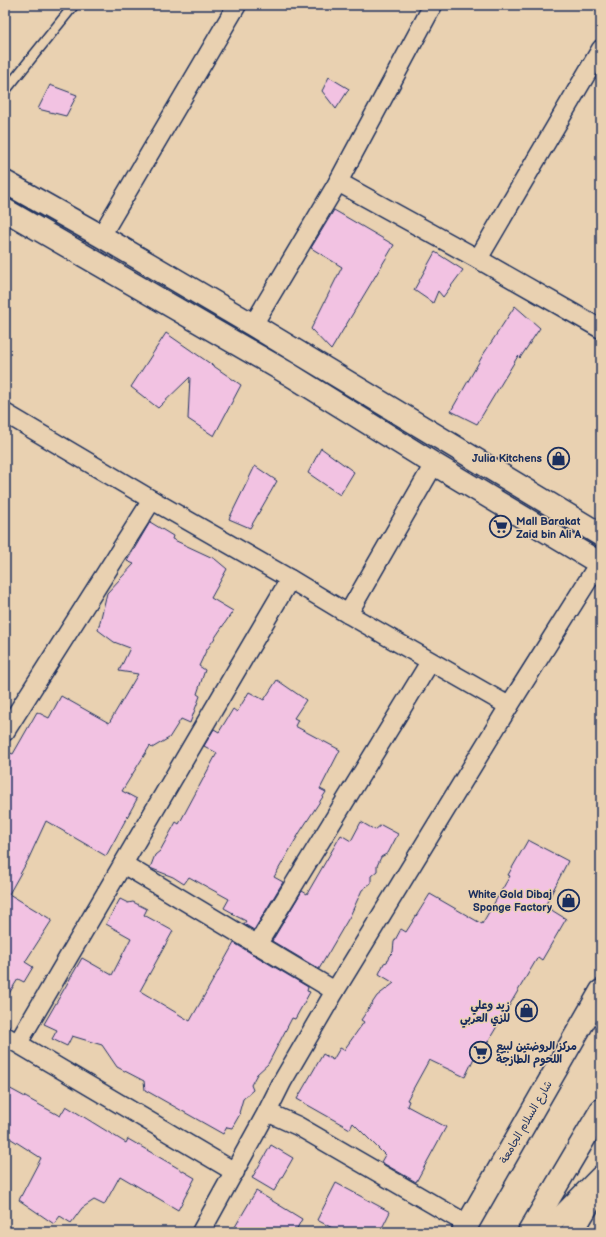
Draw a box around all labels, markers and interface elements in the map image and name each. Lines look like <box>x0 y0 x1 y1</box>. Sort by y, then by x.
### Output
shop icon: Julia Kitchens <box>545 445 571 471</box>
place label: Julia Kitchens <box>472 452 543 465</box>
supermarket icon: Mall Barakat Zaid bin Ali A <box>487 514 513 540</box>
place label: Mall Barakat Zaid bin Ali A <box>516 515 581 541</box>
shop icon: White Gold Dibaj Sponge Factory <box>555 887 581 913</box>
place label: White Gold Dibaj Sponge Factory <box>468 888 552 914</box>
shop icon: زيد وعلي للزي العربي <box>513 998 539 1024</box>
place label: زيد وعلي للزي العربي <box>460 999 510 1028</box>
supermarket icon: مركز الروضتين لبيع اللحوم الطازجة <box>467 1039 493 1065</box>
place label: مركز الروضتين لبيع اللحوم الطازجة <box>496 1040 577 1068</box>
street label: شارع السلام الجامعة <box>497 1078 557 1167</box>

